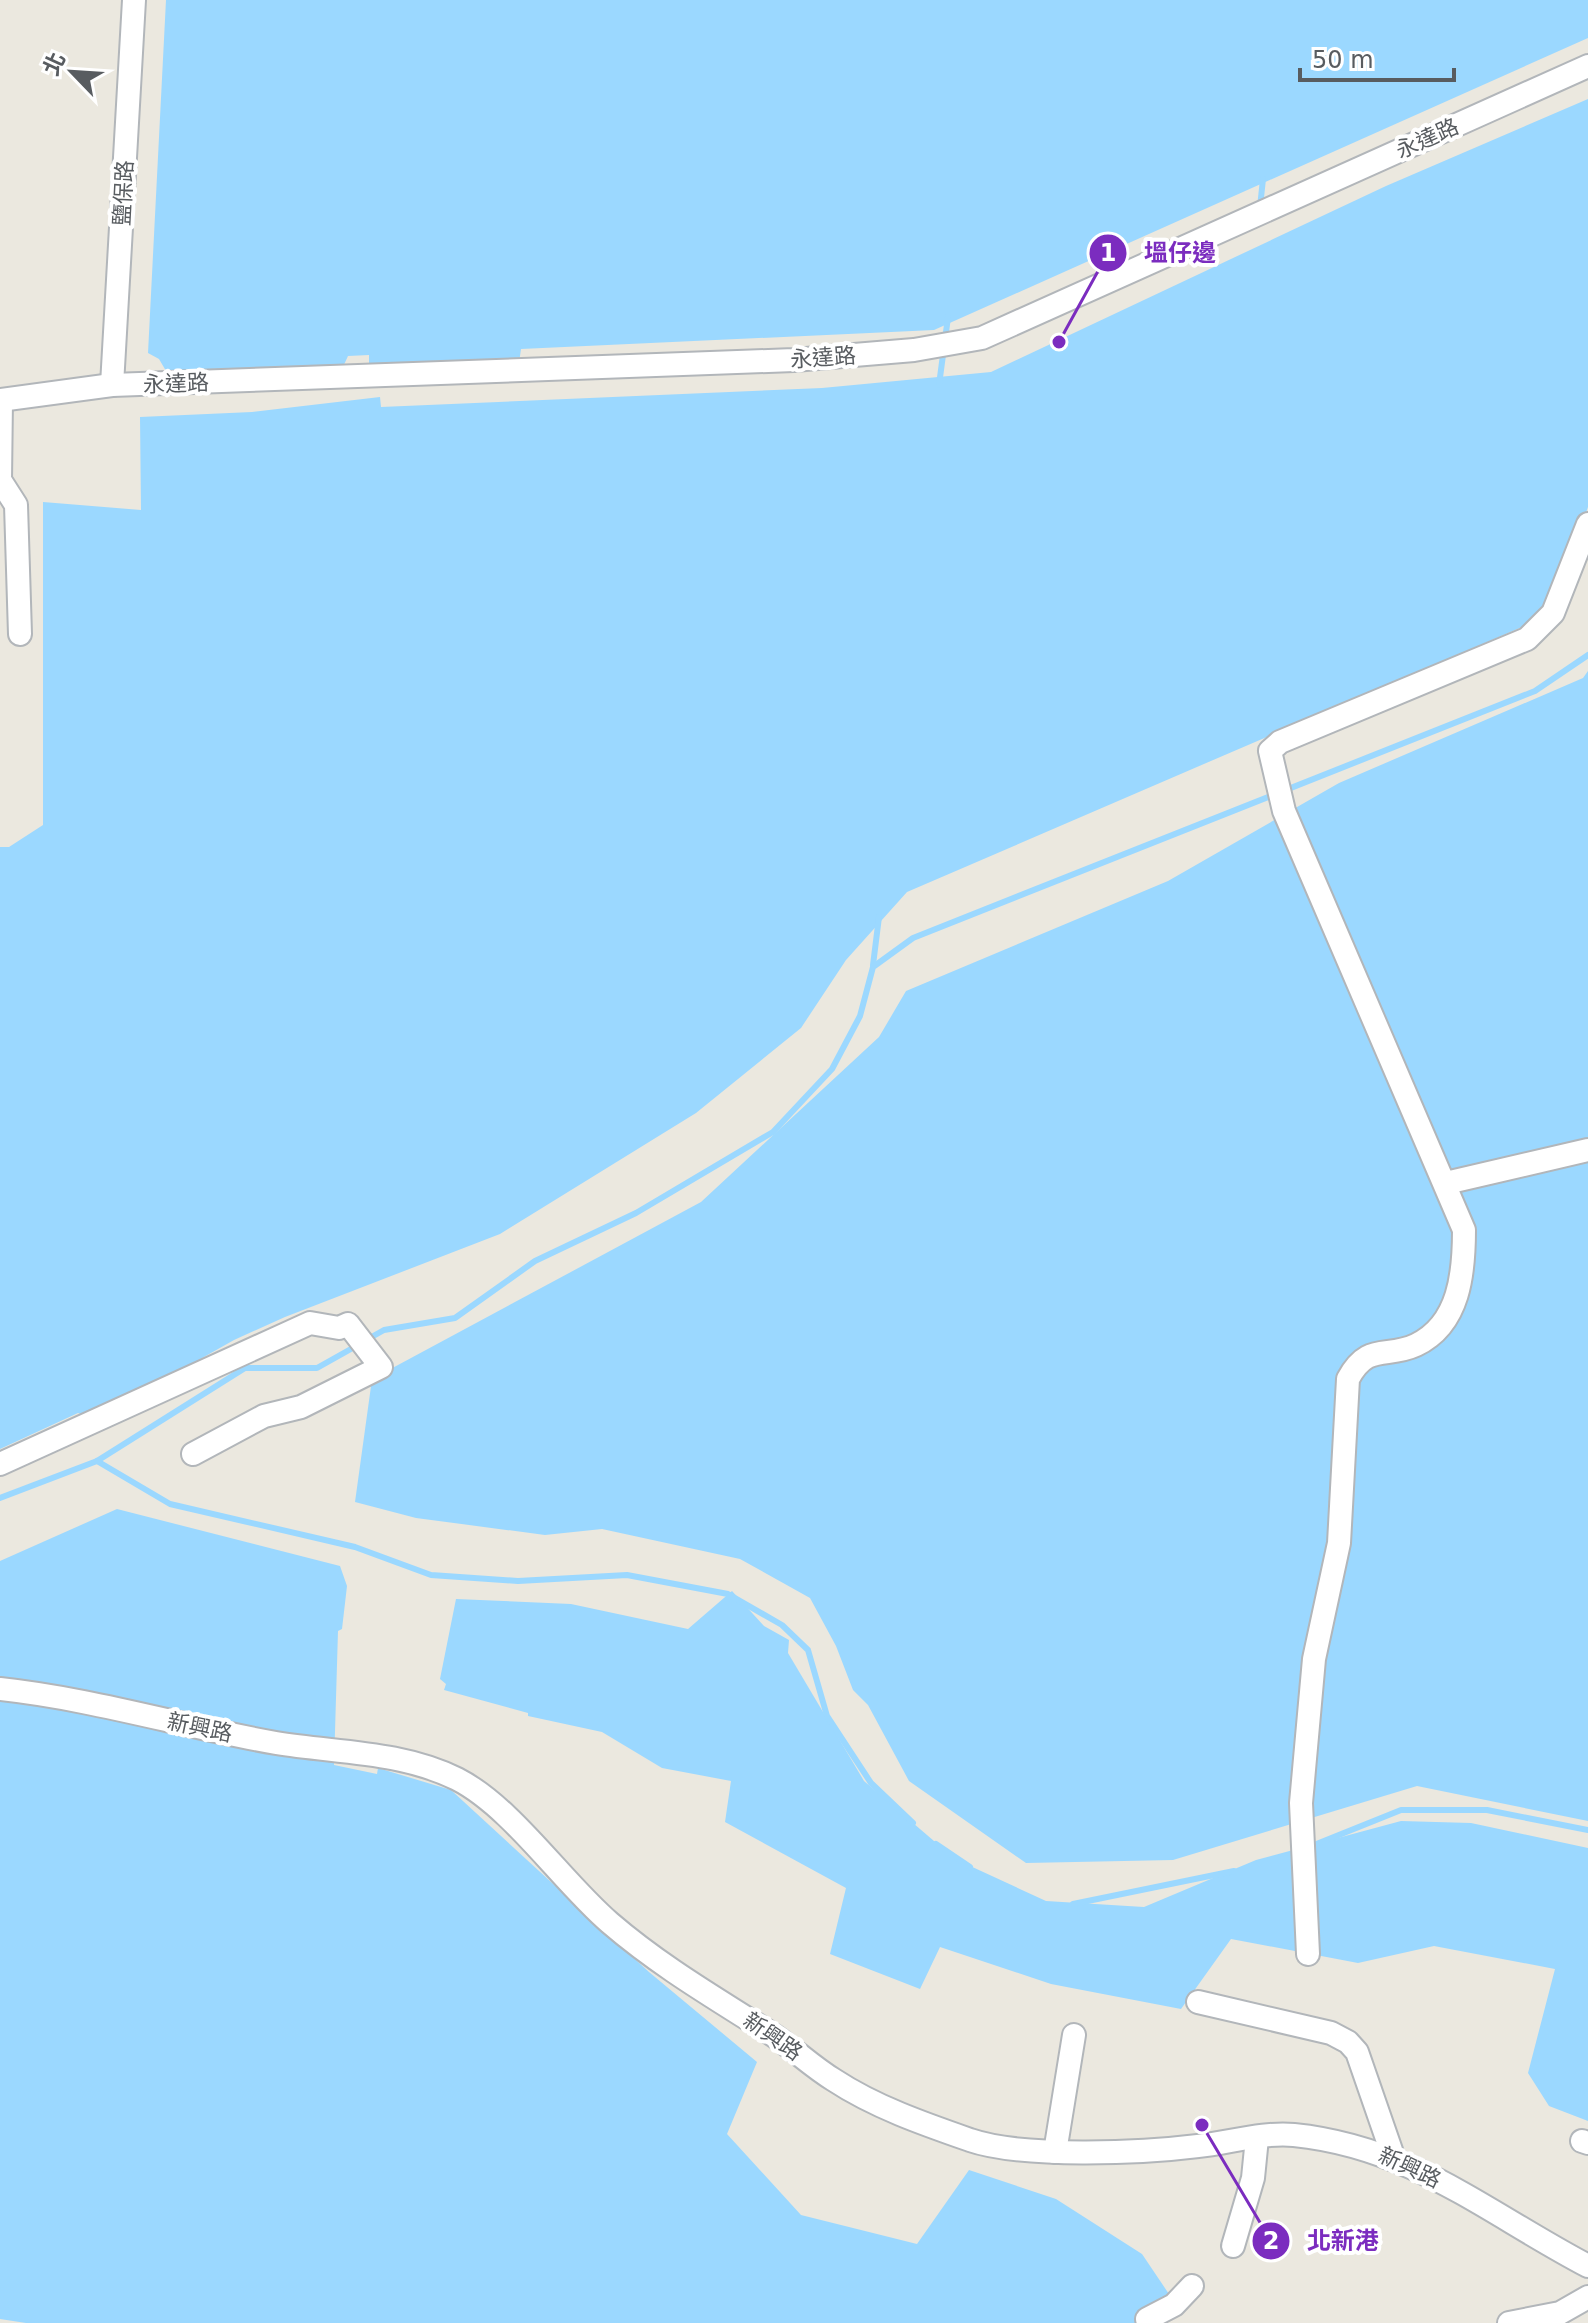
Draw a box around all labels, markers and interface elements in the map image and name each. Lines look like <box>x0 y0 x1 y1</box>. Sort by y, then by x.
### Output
north arrow <box>32 32 112 112</box>
scale bar <box>1300 32 1454 82</box>
text: 50 m <box>1312 46 1374 74</box>
text: 北 <box>38 48 70 79</box>
street label: 永達路 <box>1392 114 1462 163</box>
street label: 鹽保路 <box>109 159 138 227</box>
callout: 塭仔邊 <box>1088 229 1232 277</box>
text: 1 <box>1100 239 1116 267</box>
text: 塭仔邊 <box>1144 239 1216 267</box>
street label: 永達路 <box>789 343 857 372</box>
street label: 永達路 <box>143 370 209 397</box>
street label: 新興路 <box>165 1708 235 1747</box>
street label: 新興路 <box>739 2007 807 2066</box>
street label: 新興路 <box>1375 2142 1445 2193</box>
callout: 北新港 <box>1251 2217 1395 2265</box>
text: 2 <box>1263 2227 1279 2255</box>
text: 北新港 <box>1307 2227 1379 2255</box>

